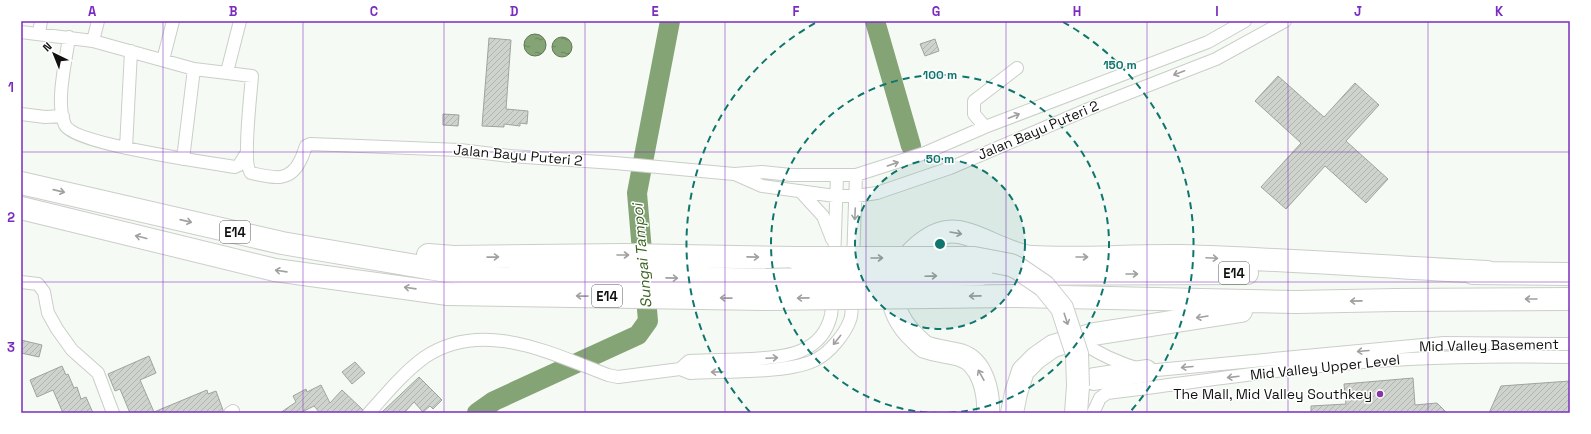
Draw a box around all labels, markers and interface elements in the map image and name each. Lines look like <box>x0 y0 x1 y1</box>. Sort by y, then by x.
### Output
text: A <box>88 3 97 20</box>
text: B <box>229 3 238 20</box>
text: C <box>370 3 378 20</box>
text: D <box>510 3 519 20</box>
text: E <box>651 3 659 20</box>
text: F <box>793 3 800 20</box>
text: G <box>932 3 940 20</box>
text: H <box>1073 3 1081 20</box>
text: I <box>1215 3 1219 20</box>
text: J <box>1354 3 1362 20</box>
text: K <box>1495 3 1504 20</box>
north arrow <box>34 34 74 74</box>
text: N <box>40 39 55 54</box>
text: 150 m <box>1103 57 1137 73</box>
text: 100 m <box>923 67 957 83</box>
one-way arrow <box>1174 70 1186 78</box>
text: 1 <box>8 79 14 96</box>
street label: Jalan Bayu Puteri 2 <box>975 96 1101 164</box>
one-way arrow <box>1008 112 1020 120</box>
street label: Jalan Bayu Puteri 2 <box>453 140 583 170</box>
text: 50 m <box>926 151 954 167</box>
one-way arrow <box>887 159 899 167</box>
one-way arrow <box>52 188 65 196</box>
water label: Sungai Tampoi <box>627 201 656 309</box>
one-way arrow <box>852 207 859 220</box>
text: 2 <box>7 209 15 226</box>
one-way arrow <box>179 217 192 225</box>
road number: E14 <box>220 221 250 243</box>
one-way arrow <box>949 229 962 237</box>
one-way arrow <box>135 233 148 241</box>
centre of rings <box>933 237 947 251</box>
one-way arrow <box>616 251 629 259</box>
one-way arrow <box>486 253 499 261</box>
one-way arrow <box>746 253 759 261</box>
one-way arrow <box>1075 253 1088 261</box>
one-way arrow <box>870 254 883 262</box>
one-way arrow <box>1205 254 1218 261</box>
road number: E14 <box>1219 262 1249 284</box>
one-way arrow <box>275 267 288 275</box>
one-way arrow <box>1125 270 1138 278</box>
one-way arrow <box>924 272 937 280</box>
one-way arrow <box>665 274 678 282</box>
one-way arrow <box>404 284 417 292</box>
road number: E14 <box>592 285 622 307</box>
one-way arrow <box>576 292 589 300</box>
one-way arrow <box>969 292 982 300</box>
one-way arrow <box>720 294 733 302</box>
one-way arrow <box>797 294 810 302</box>
one-way arrow <box>1525 295 1538 303</box>
one-way arrow <box>1350 297 1363 304</box>
one-way arrow <box>1062 313 1070 325</box>
one-way arrow <box>1196 313 1209 321</box>
one-way arrow <box>833 335 842 345</box>
street label: Mid Valley Basement <box>1419 335 1559 355</box>
text: 3 <box>7 339 15 356</box>
one-way arrow <box>1357 347 1370 354</box>
street label: Mid Valley Upper Level <box>1249 350 1401 384</box>
one-way arrow <box>765 354 778 361</box>
one-way arrow <box>1181 363 1194 371</box>
one-way arrow <box>711 368 724 375</box>
one-way arrow <box>976 370 984 382</box>
one-way arrow <box>1227 374 1240 381</box>
place label: The Mall, Mid Valley Southkey <box>1173 385 1372 403</box>
marker: The Mall, Mid Valley Southkey <box>1375 389 1385 399</box>

